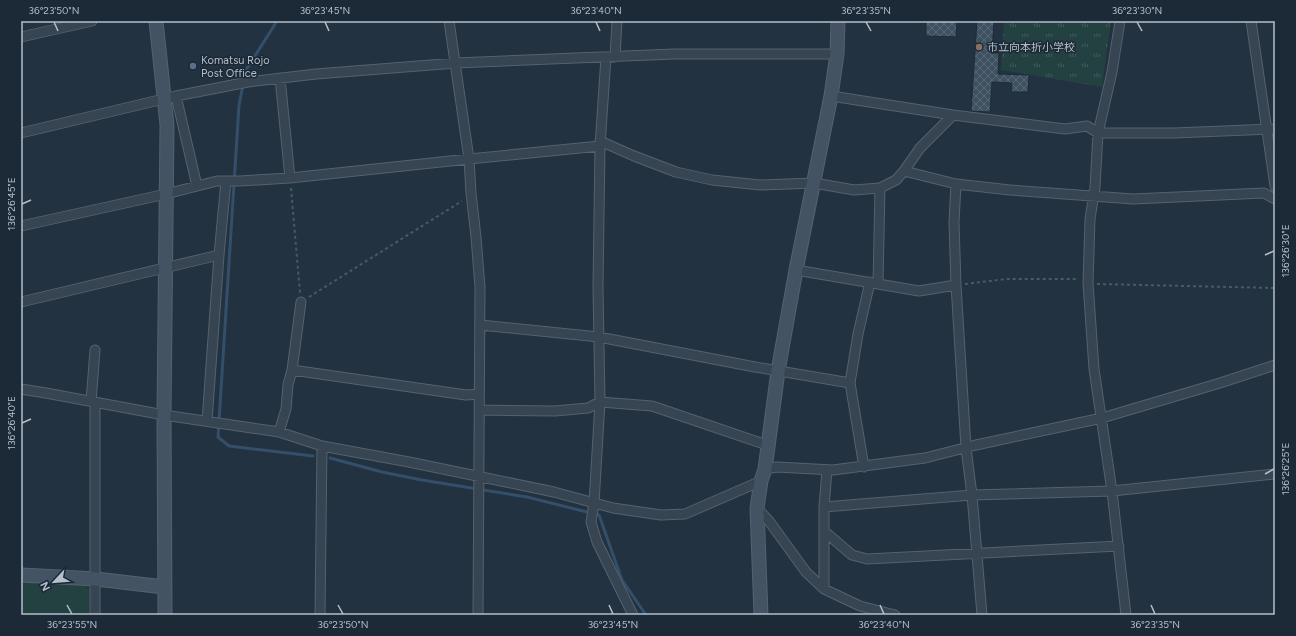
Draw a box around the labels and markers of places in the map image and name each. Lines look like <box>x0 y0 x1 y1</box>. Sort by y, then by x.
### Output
place label: 市立向本折小学校 <box>987 41 1075 54</box>
marker: 市立向本折小学校 <box>974 42 984 52</box>
place label: Komatsu Rojo Post Office <box>201 54 270 80</box>
marker: Komatsu Rojo Post Office <box>188 61 198 71</box>

